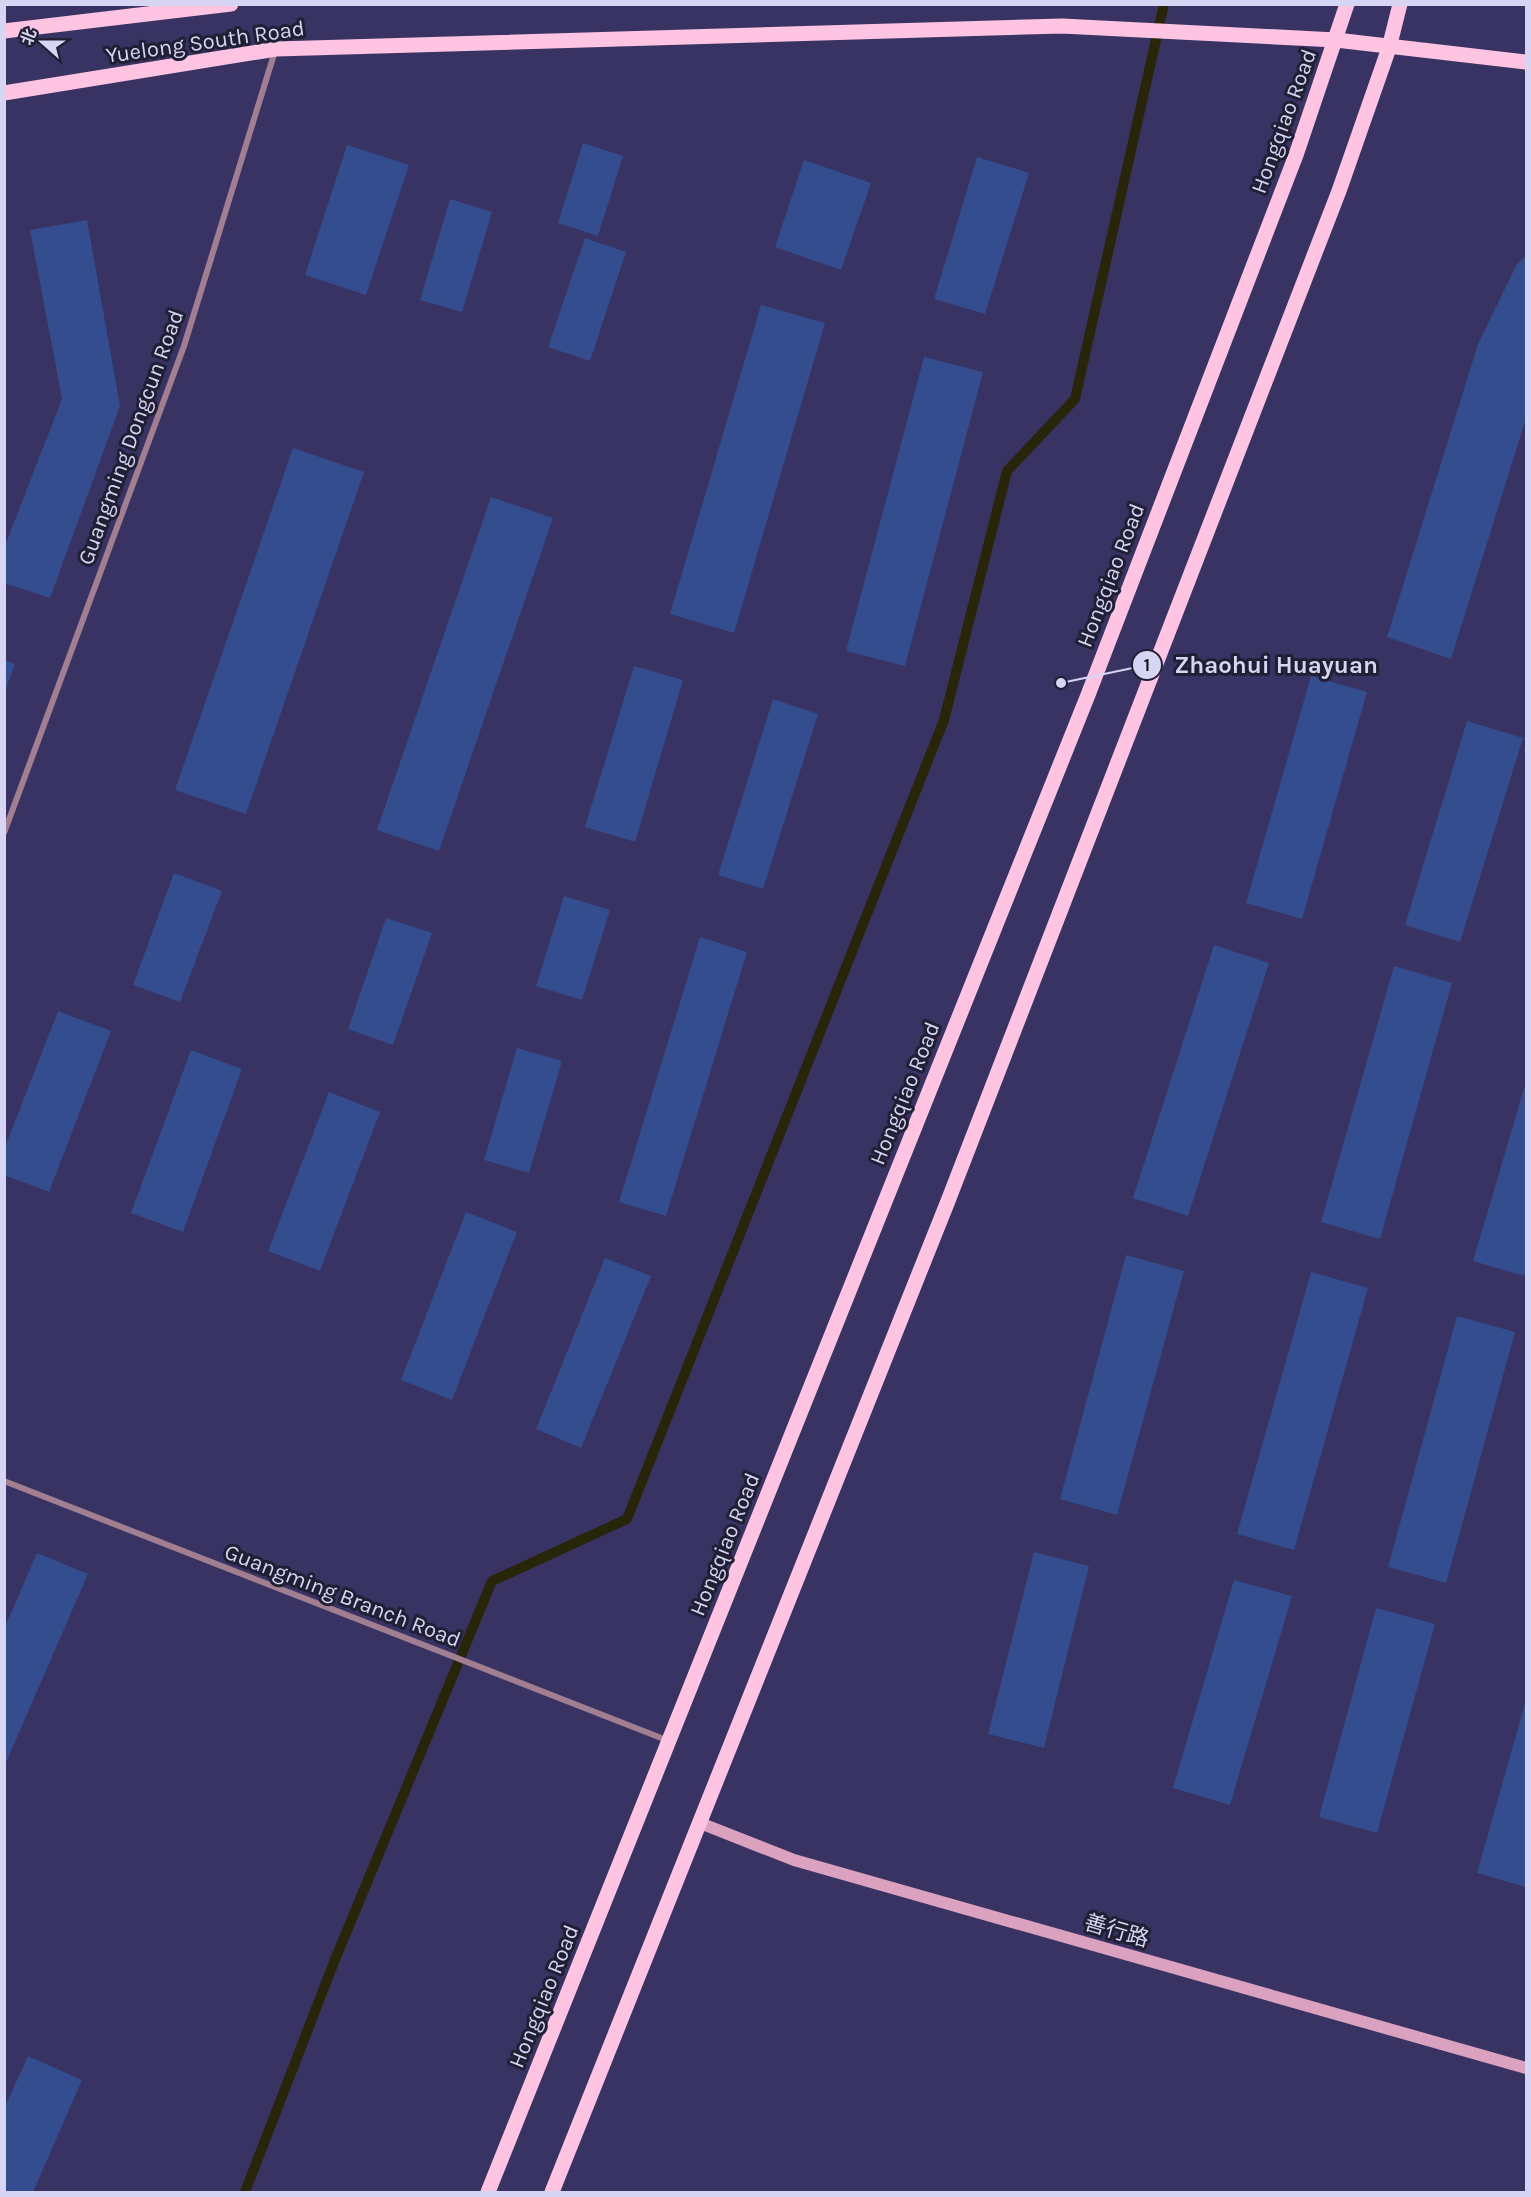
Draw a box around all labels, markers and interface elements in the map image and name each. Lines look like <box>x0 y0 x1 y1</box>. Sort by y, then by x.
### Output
north arrow <box>12 12 72 72</box>
street label: Yuelong South Road <box>104 15 306 69</box>
text: 北 <box>17 26 40 48</box>
street label: Hongqiao Road <box>1246 46 1322 197</box>
street label: Guangming Dongcun Road <box>73 306 189 568</box>
street label: Hongqiao Road <box>1072 500 1150 651</box>
callout: Zhaohui Huayuan <box>1132 644 1390 686</box>
text: Zhaohui Huayuan <box>1174 651 1378 679</box>
text: 1 <box>1144 654 1150 676</box>
street label: Hongqiao Road <box>864 1018 945 1169</box>
street label: Hongqiao Road <box>684 1469 765 1620</box>
street label: Guangming Branch Road <box>221 1539 464 1653</box>
street label: 善行路 <box>1081 1909 1152 1953</box>
street label: Hongqiao Road <box>503 1921 584 2072</box>

